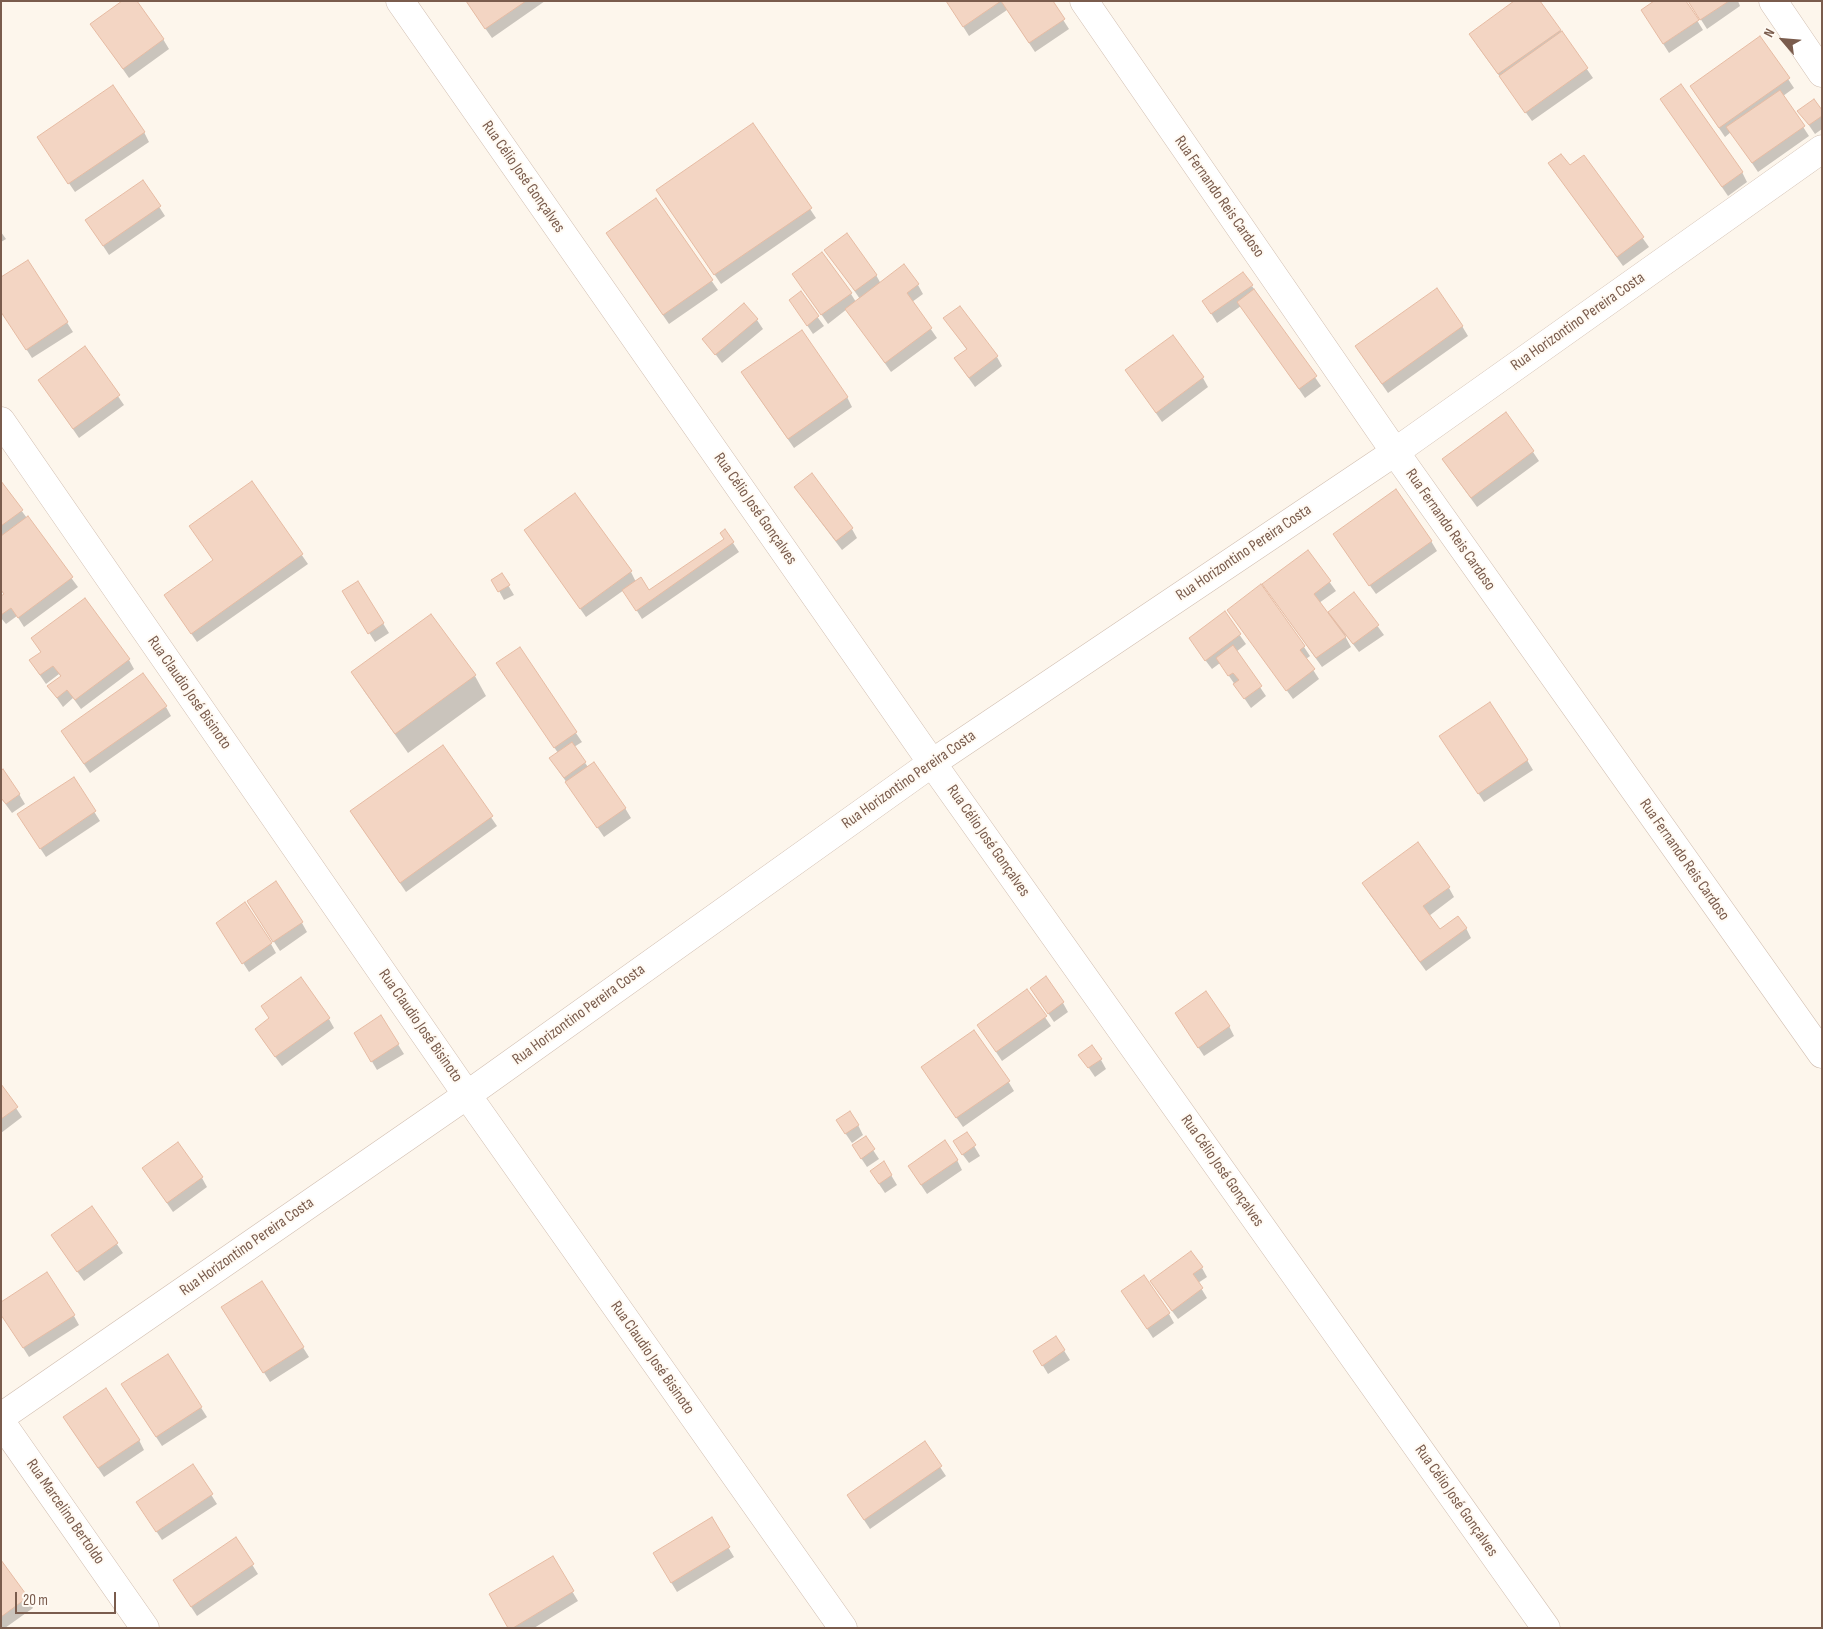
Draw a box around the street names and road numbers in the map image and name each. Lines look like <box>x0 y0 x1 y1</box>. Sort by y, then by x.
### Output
street label: Rua Célio José Gonçalves <box>477 117 569 237</box>
street label: Rua Fernando Reis Cardoso <box>1170 133 1268 261</box>
street label: Rua Horizontino Pereira Costa <box>1507 269 1649 375</box>
street label: Rua Célio José Gonçalves <box>709 449 801 569</box>
street label: Rua Fernando Reis Cardoso <box>1401 466 1499 594</box>
street label: Rua Horizontino Pereira Costa <box>1173 501 1315 605</box>
street label: Rua Claudio José Bisinoto <box>143 633 235 753</box>
street label: Rua Horizontino Pereira Costa <box>838 727 980 833</box>
street label: Rua Célio José Gonçalves <box>942 781 1034 901</box>
street label: Rua Fernando Reis Cardoso <box>1635 796 1733 924</box>
street label: Rua Horizontino Pereira Costa <box>509 960 649 1070</box>
street label: Rua Claudio José Bisinoto <box>374 966 466 1086</box>
street label: Rua Célio José Gonçalves <box>1176 1111 1268 1231</box>
street label: Rua Horizontino Pereira Costa <box>176 1194 318 1300</box>
street label: Rua Claudio José Bisinoto <box>606 1298 698 1418</box>
street label: Rua Célio José Gonçalves <box>1410 1441 1502 1561</box>
street label: Rua Marcelino Bertoldo <box>22 1456 108 1568</box>

